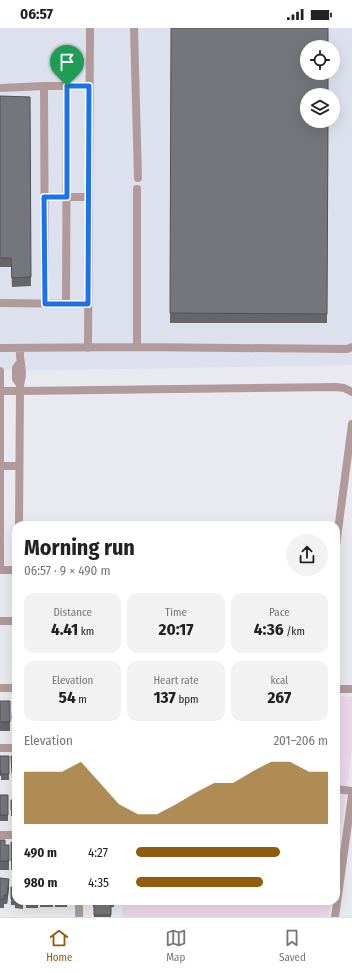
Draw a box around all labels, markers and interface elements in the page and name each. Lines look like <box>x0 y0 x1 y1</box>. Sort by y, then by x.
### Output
text: 06:57 <box>20 5 53 23</box>
map controls <box>300 40 340 128</box>
button: locate <box>300 40 340 80</box>
pin <box>50 45 84 86</box>
icon: arrive <box>56 51 78 73</box>
button: layers <box>300 88 340 128</box>
text: Morning run <box>24 534 135 561</box>
button: share <box>286 534 328 576</box>
text: 06:57 · 9 × 490 m <box>24 563 110 578</box>
text: Distance <box>53 606 92 619</box>
text: Time <box>165 606 187 619</box>
text: Pace <box>269 606 290 619</box>
text: 4.41 <box>51 619 78 640</box>
text: 20:17 <box>159 619 193 640</box>
text: 4:36 <box>254 619 284 640</box>
text: km <box>78 625 94 638</box>
text: /km <box>284 625 305 638</box>
text: Elevation <box>52 674 93 687</box>
text: Heart rate <box>153 674 199 687</box>
text: kcal <box>270 674 288 687</box>
text: 54 <box>59 687 76 708</box>
text: 137 <box>153 687 176 708</box>
text: 267 <box>267 687 291 708</box>
text: m <box>76 693 87 706</box>
text: bpm <box>176 693 199 706</box>
text: Elevation <box>24 733 73 748</box>
text: 201–206 m <box>273 733 328 748</box>
text: 490 m <box>24 845 57 860</box>
text: 4:27 <box>88 845 108 860</box>
text: 980 m <box>24 875 57 890</box>
text: 4:35 <box>88 875 109 890</box>
tab: Home <box>46 927 72 964</box>
tab: Map <box>165 927 187 964</box>
tab: Saved <box>279 927 306 964</box>

